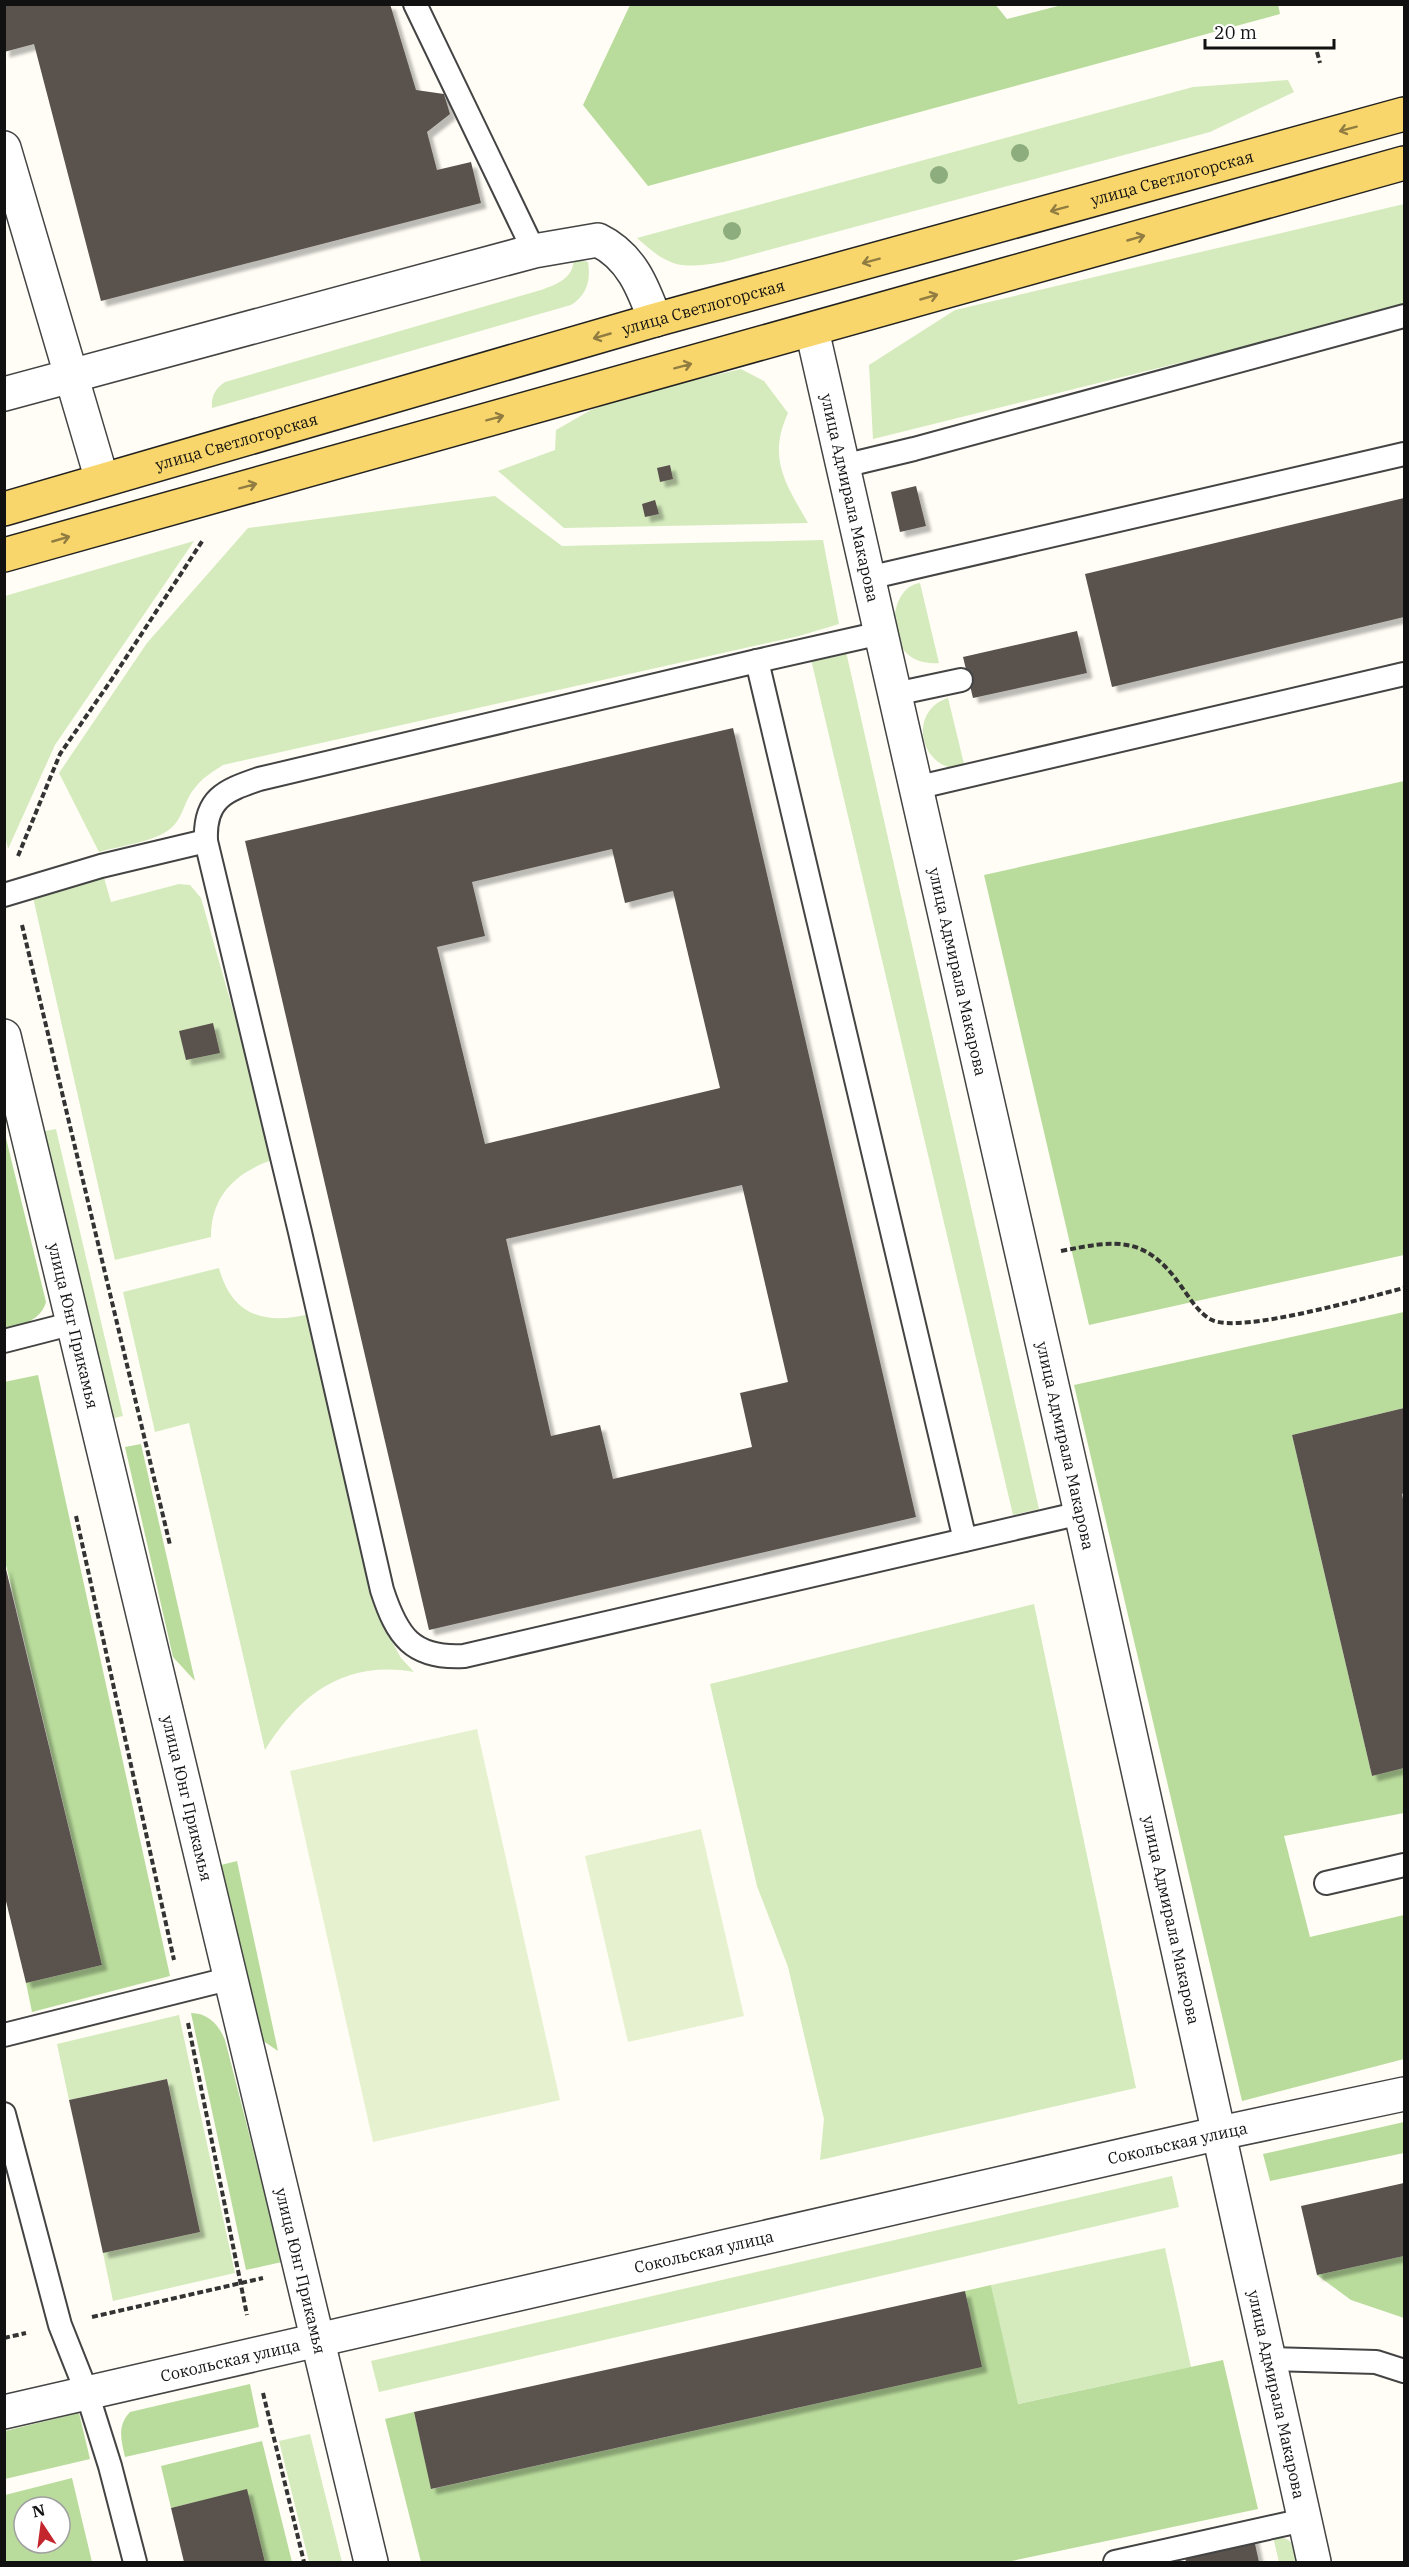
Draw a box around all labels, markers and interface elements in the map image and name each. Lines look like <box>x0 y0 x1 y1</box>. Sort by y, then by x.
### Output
scale bar <box>1205 12 1334 50</box>
text: 20 m <box>1214 21 1257 44</box>
one-way arrow <box>1339 124 1358 136</box>
street label: улица Светлогорская <box>1088 146 1256 210</box>
one-way arrow <box>1050 204 1069 215</box>
one-way arrow <box>1126 232 1145 244</box>
one-way arrow <box>862 256 881 267</box>
street label: улица Светлогорская <box>620 275 787 339</box>
one-way arrow <box>919 291 938 302</box>
one-way arrow <box>593 331 612 342</box>
one-way arrow <box>673 360 692 371</box>
street label: улица Адмирала Макарова <box>817 392 884 604</box>
street label: улица Светлогорская <box>153 408 320 475</box>
one-way arrow <box>485 411 504 423</box>
one-way arrow <box>238 480 257 491</box>
one-way arrow <box>51 533 70 544</box>
street label: улица Адмирала Макарова <box>925 865 991 1078</box>
street label: улица Юнг Прикамья <box>44 1241 103 1411</box>
street label: улица Адмирала Макарова <box>1032 1339 1099 1552</box>
street label: улица Юнг Прикамья <box>158 1713 217 1883</box>
street label: улица Адмирала Макарова <box>1138 1814 1204 2026</box>
street label: Сокольская улица <box>1106 2117 1249 2168</box>
street label: улица Юнг Прикамья <box>271 2186 331 2356</box>
street label: Сокольская улица <box>632 2226 776 2277</box>
street label: улица Адмирала Макарова <box>1244 2288 1310 2501</box>
street label: Сокольская улица <box>158 2334 302 2386</box>
north arrow <box>12 2495 72 2555</box>
text: N <box>30 2499 47 2522</box>

